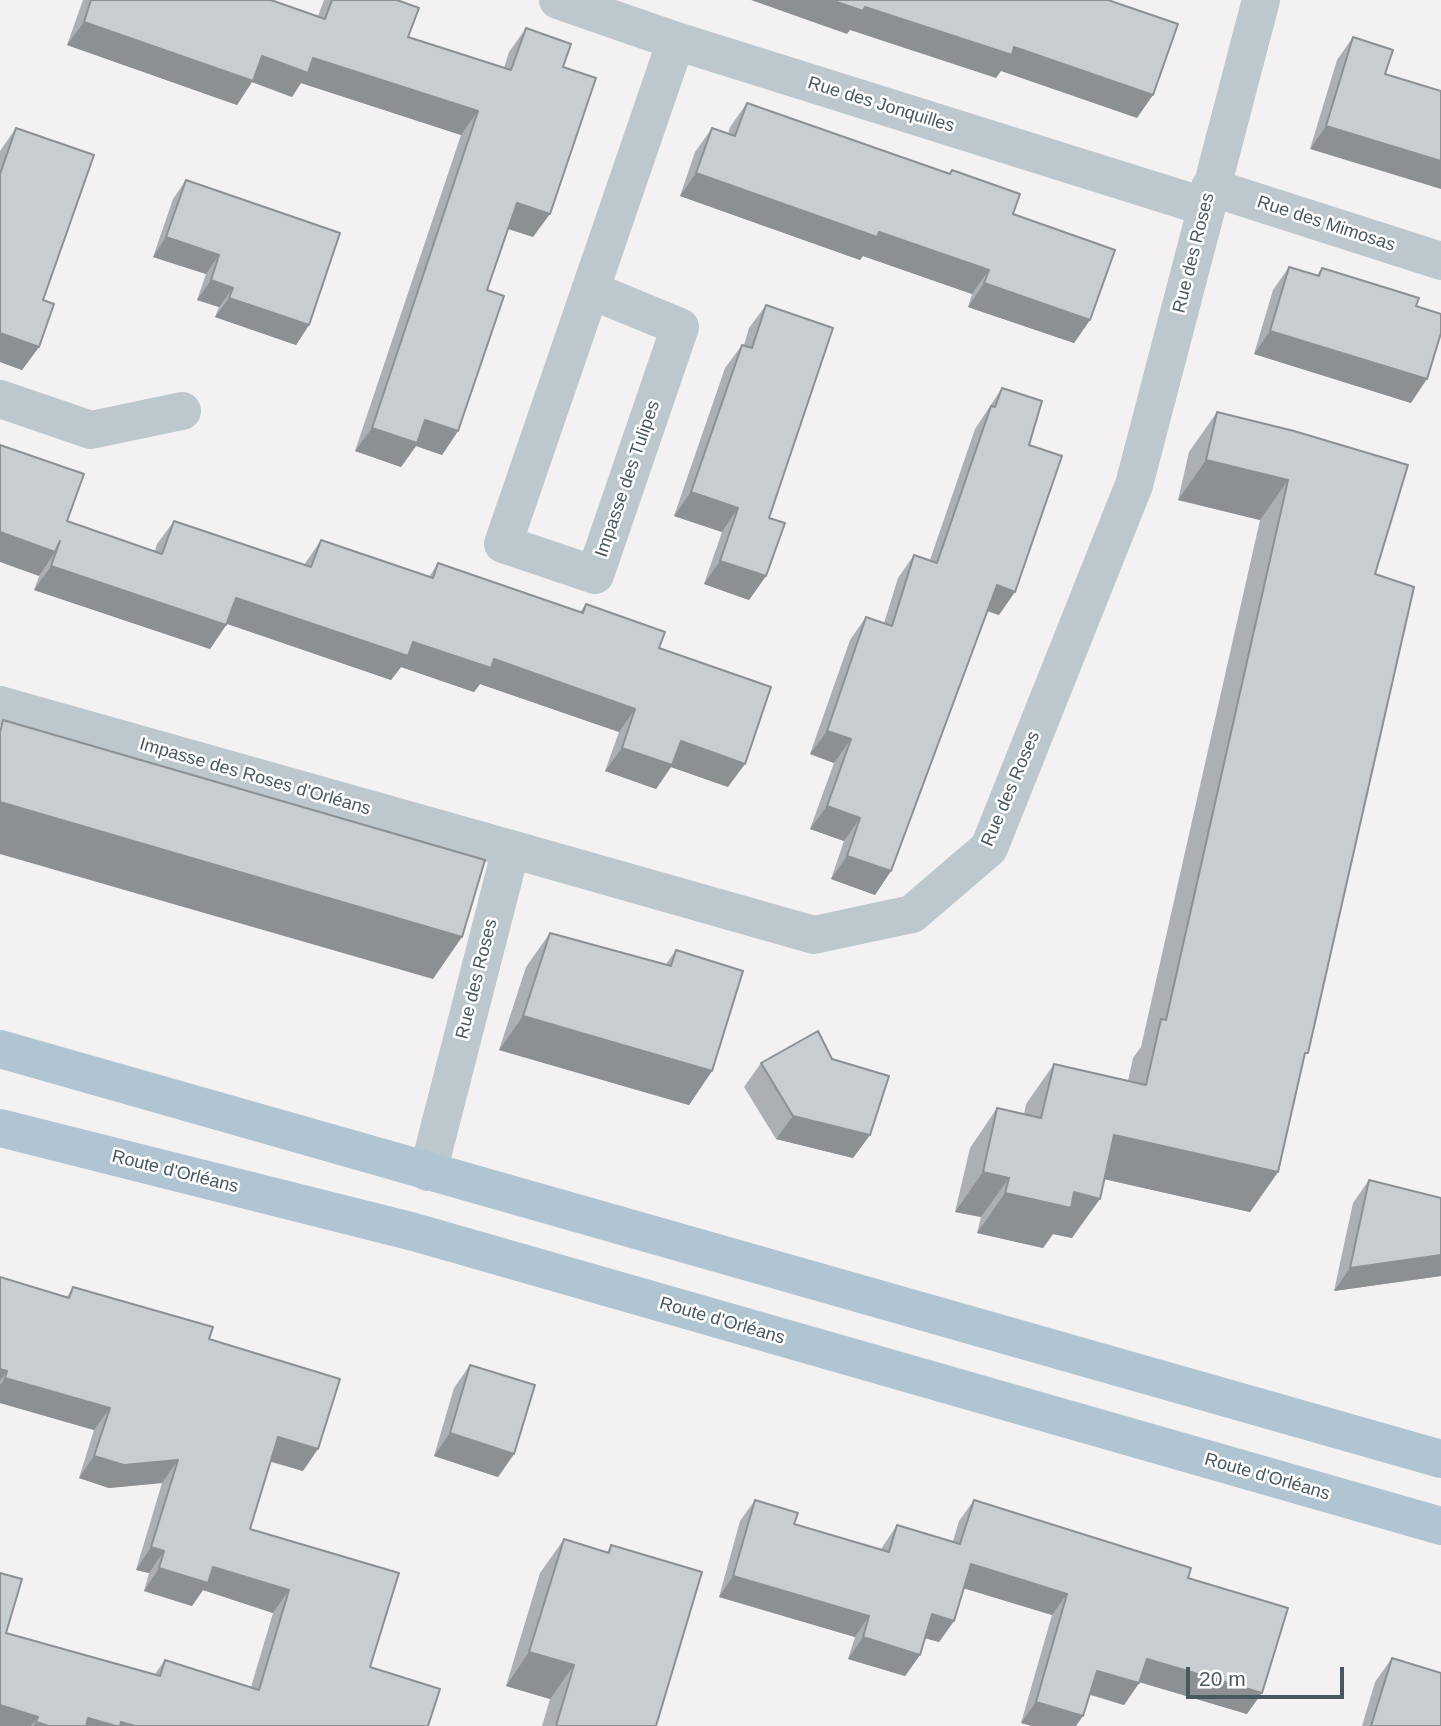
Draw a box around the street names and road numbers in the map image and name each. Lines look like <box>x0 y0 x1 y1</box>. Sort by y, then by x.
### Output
street label: Rue des Jonquilles <box>805 72 957 138</box>
street label: Rue des Roses <box>1169 191 1219 315</box>
street label: Rue des Mimosas <box>1254 191 1398 257</box>
street label: Impasse des Tulipes <box>591 398 665 560</box>
street label: Rue des Roses <box>977 728 1045 850</box>
street label: Impasse des Roses d'Orléans <box>137 734 373 820</box>
street label: Rue des Roses <box>452 917 502 1041</box>
street label: Route d'Orléans <box>110 1146 240 1198</box>
street label: Route d'Orléans <box>657 1293 787 1349</box>
street label: Route d'Orléans <box>1202 1449 1332 1505</box>

